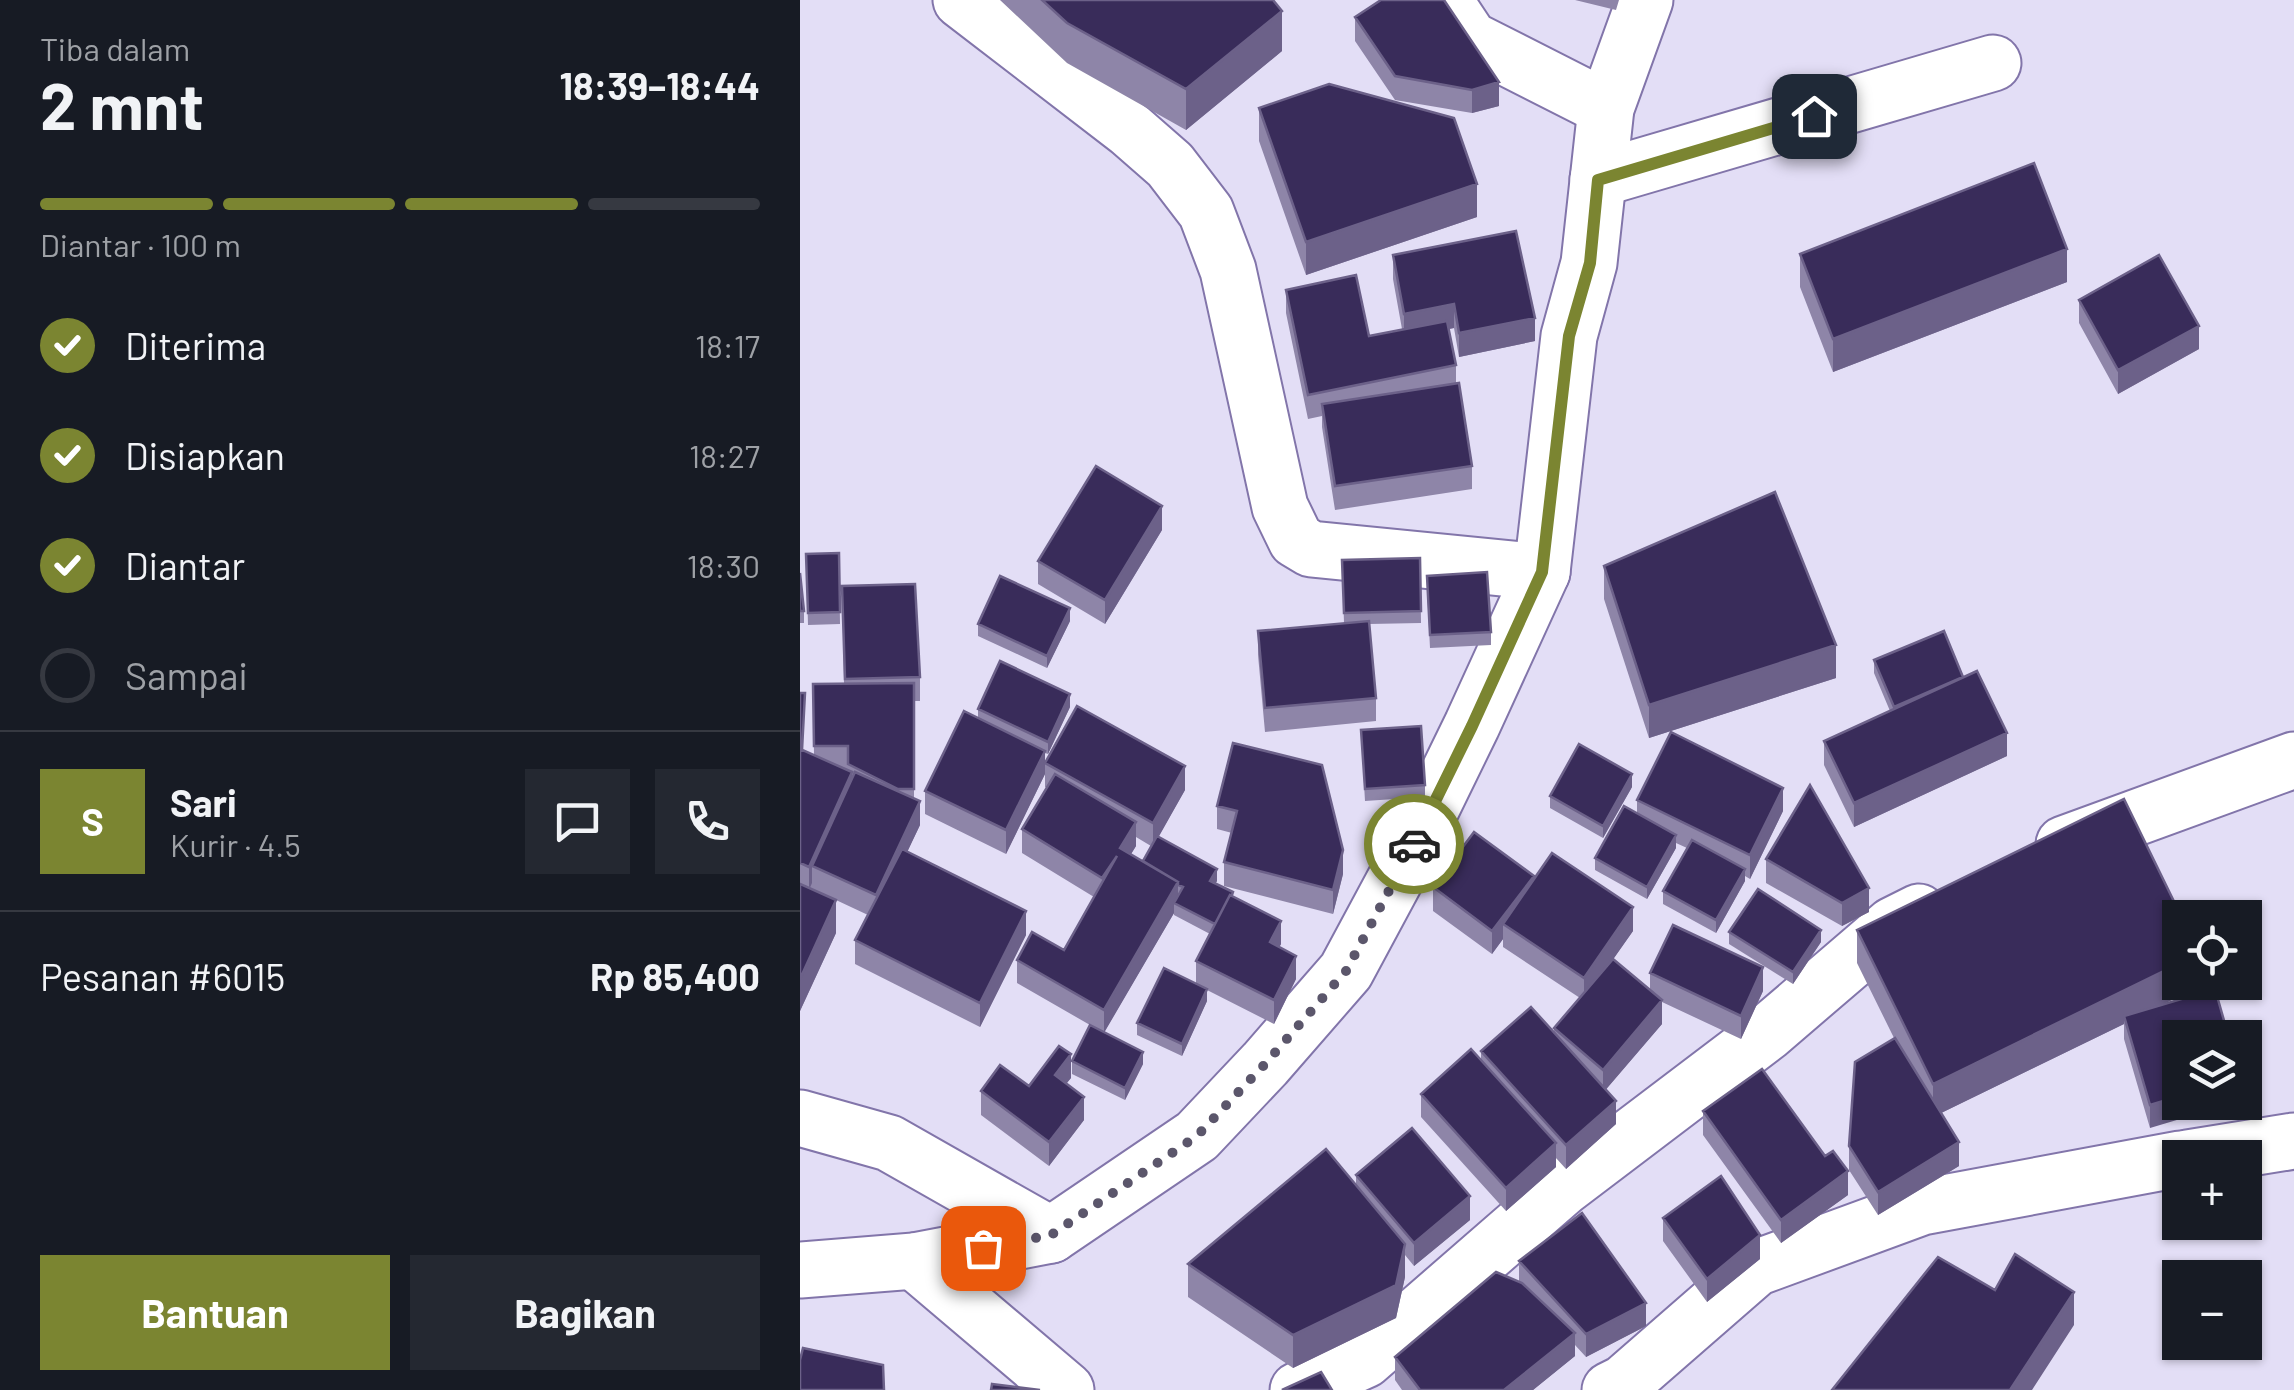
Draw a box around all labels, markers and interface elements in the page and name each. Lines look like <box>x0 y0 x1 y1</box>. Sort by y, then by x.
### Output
text: Tiba dalam <box>40 29 190 67</box>
text: 18:39–18:44 <box>560 62 760 108</box>
text: 2 mnt <box>40 65 204 143</box>
pin <box>1772 74 1857 159</box>
icon: home <box>1787 89 1842 144</box>
text: Diantar · 100 m <box>40 225 241 263</box>
icon: check <box>40 318 95 373</box>
text: Diterima <box>125 322 266 368</box>
text: 18:17 <box>695 326 760 364</box>
icon: check <box>40 428 95 483</box>
text: Disiapkan <box>125 432 285 478</box>
text: 18:27 <box>689 436 760 474</box>
icon: check <box>40 538 95 593</box>
text: Diantar <box>125 542 245 588</box>
text: 18:30 <box>687 546 760 584</box>
text: Sampai <box>125 652 248 698</box>
button: chat <box>525 769 630 874</box>
button: phone <box>655 769 760 874</box>
text: Sari <box>170 779 237 825</box>
courier <box>1364 794 1464 894</box>
text: S <box>81 798 104 844</box>
icon: car <box>1387 817 1442 872</box>
text: Kurir · 4.5 <box>170 825 301 863</box>
map controls <box>2162 900 2262 1360</box>
button: locate <box>2162 900 2262 1000</box>
text: Pesanan #6015 <box>40 953 285 999</box>
text: Rp 85,400 <box>590 953 760 999</box>
button: layers <box>2162 1020 2262 1120</box>
button: + <box>2162 1140 2262 1240</box>
pin <box>941 1206 1026 1291</box>
icon: bag <box>956 1221 1011 1276</box>
button: Bantuan <box>40 1255 390 1370</box>
button: Bagikan <box>410 1255 760 1370</box>
button: − <box>2162 1260 2262 1360</box>

